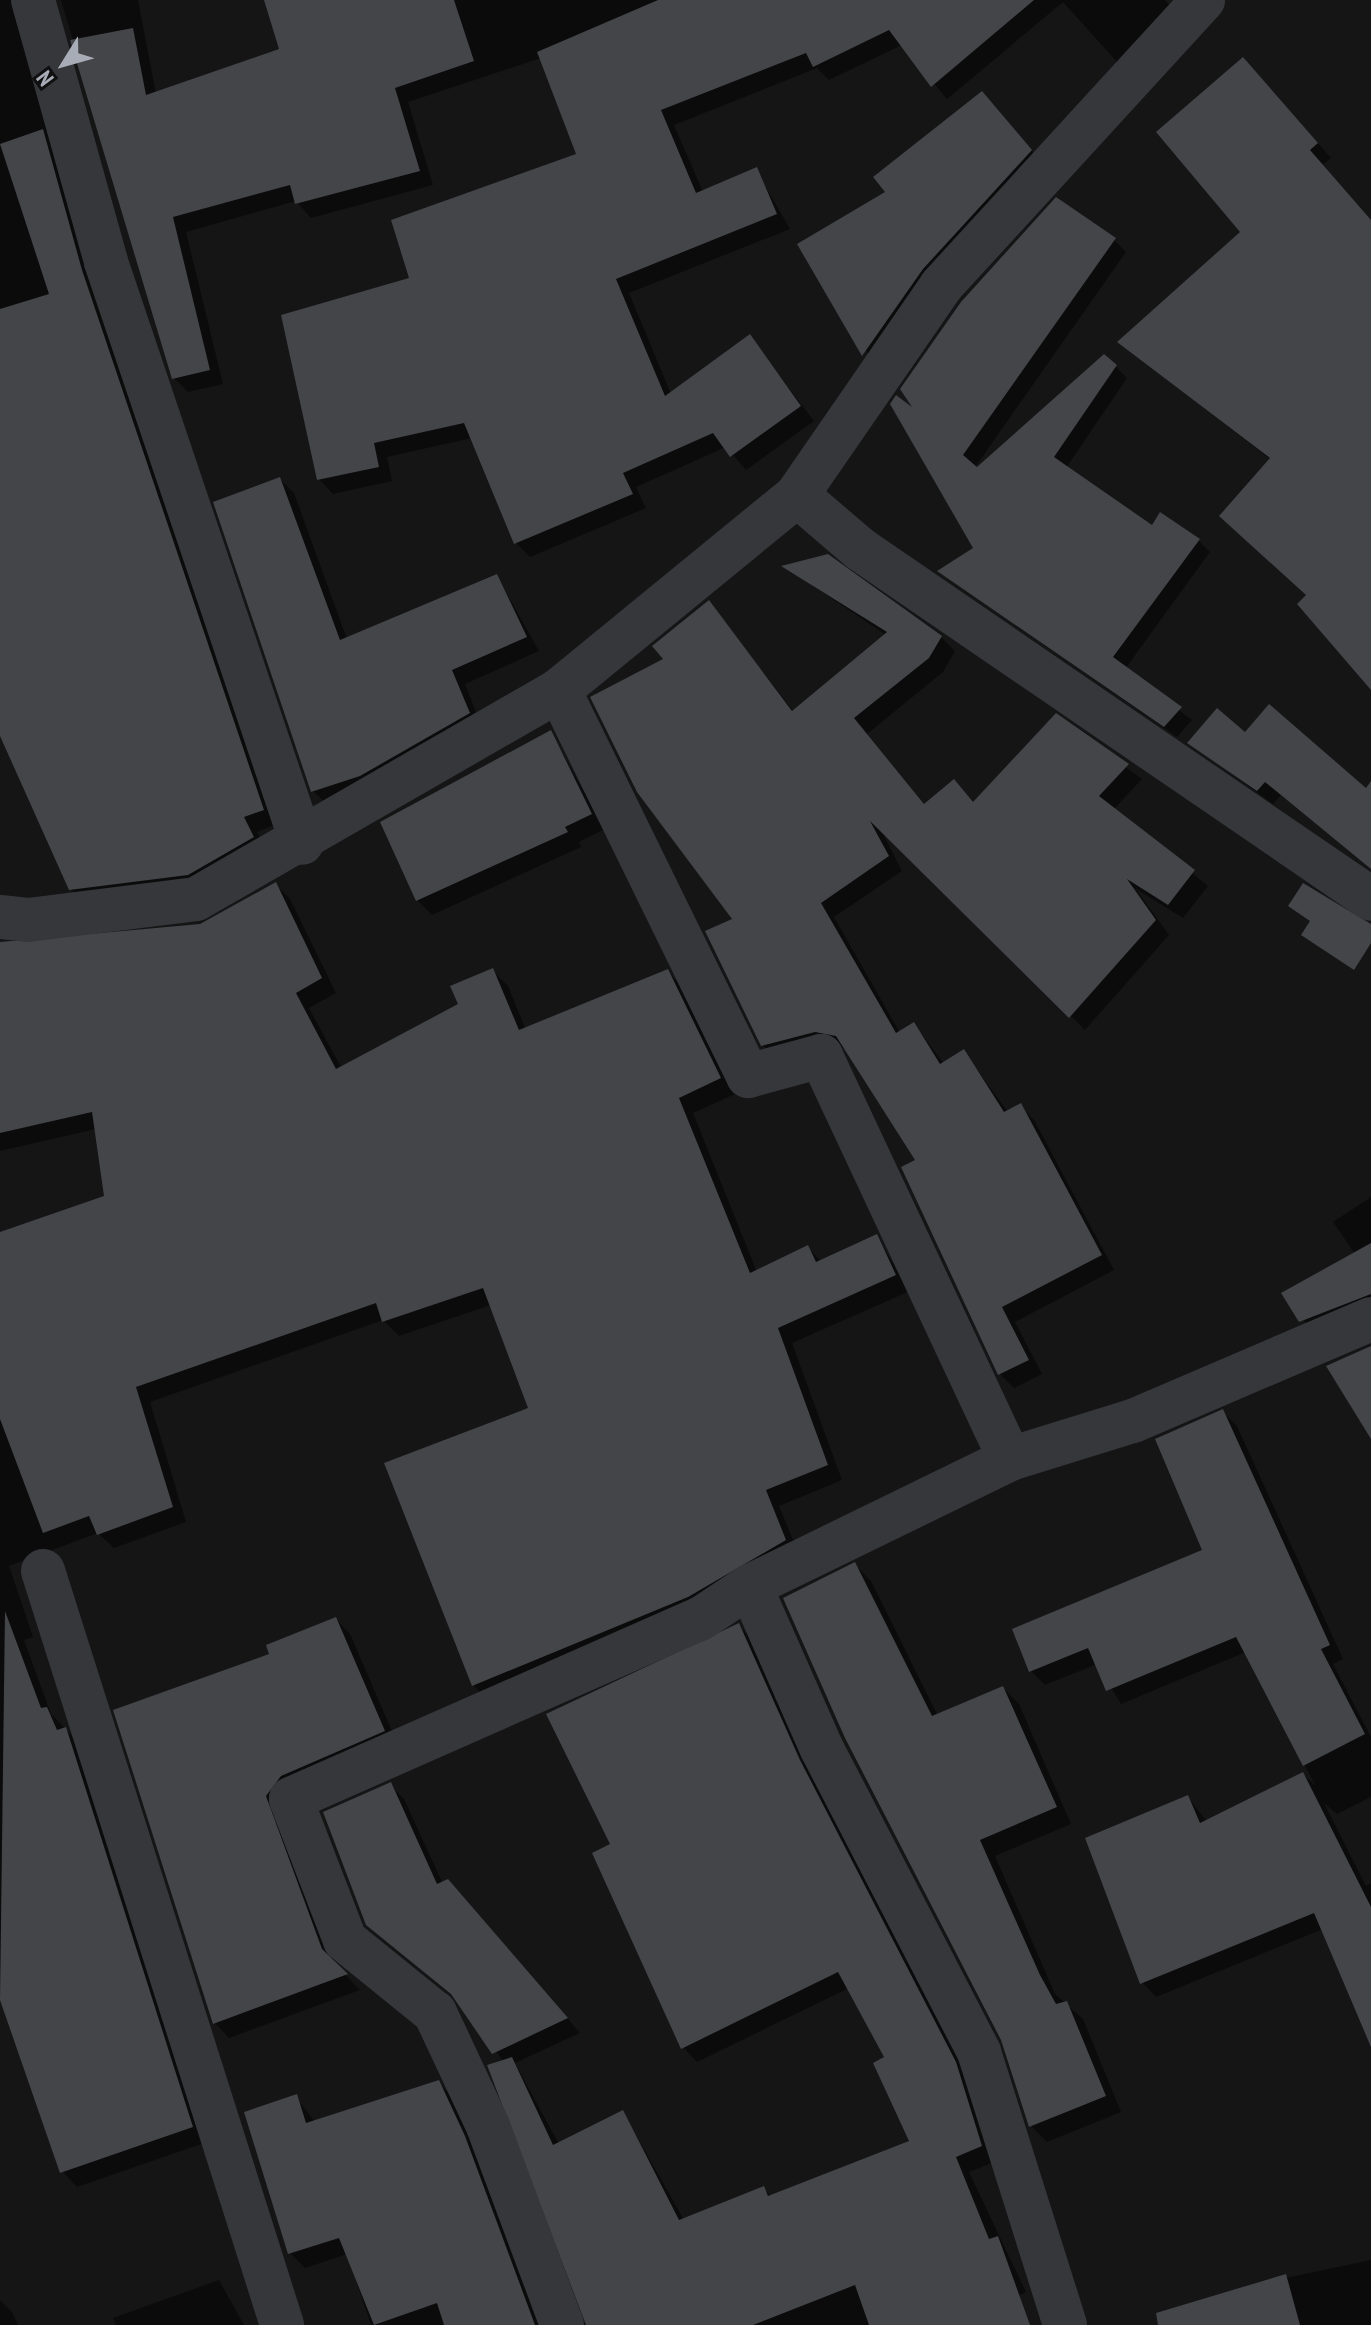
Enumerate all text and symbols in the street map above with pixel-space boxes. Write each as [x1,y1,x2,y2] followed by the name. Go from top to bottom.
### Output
[24,24,104,104] north arrow
[30,65,60,92] text: N

